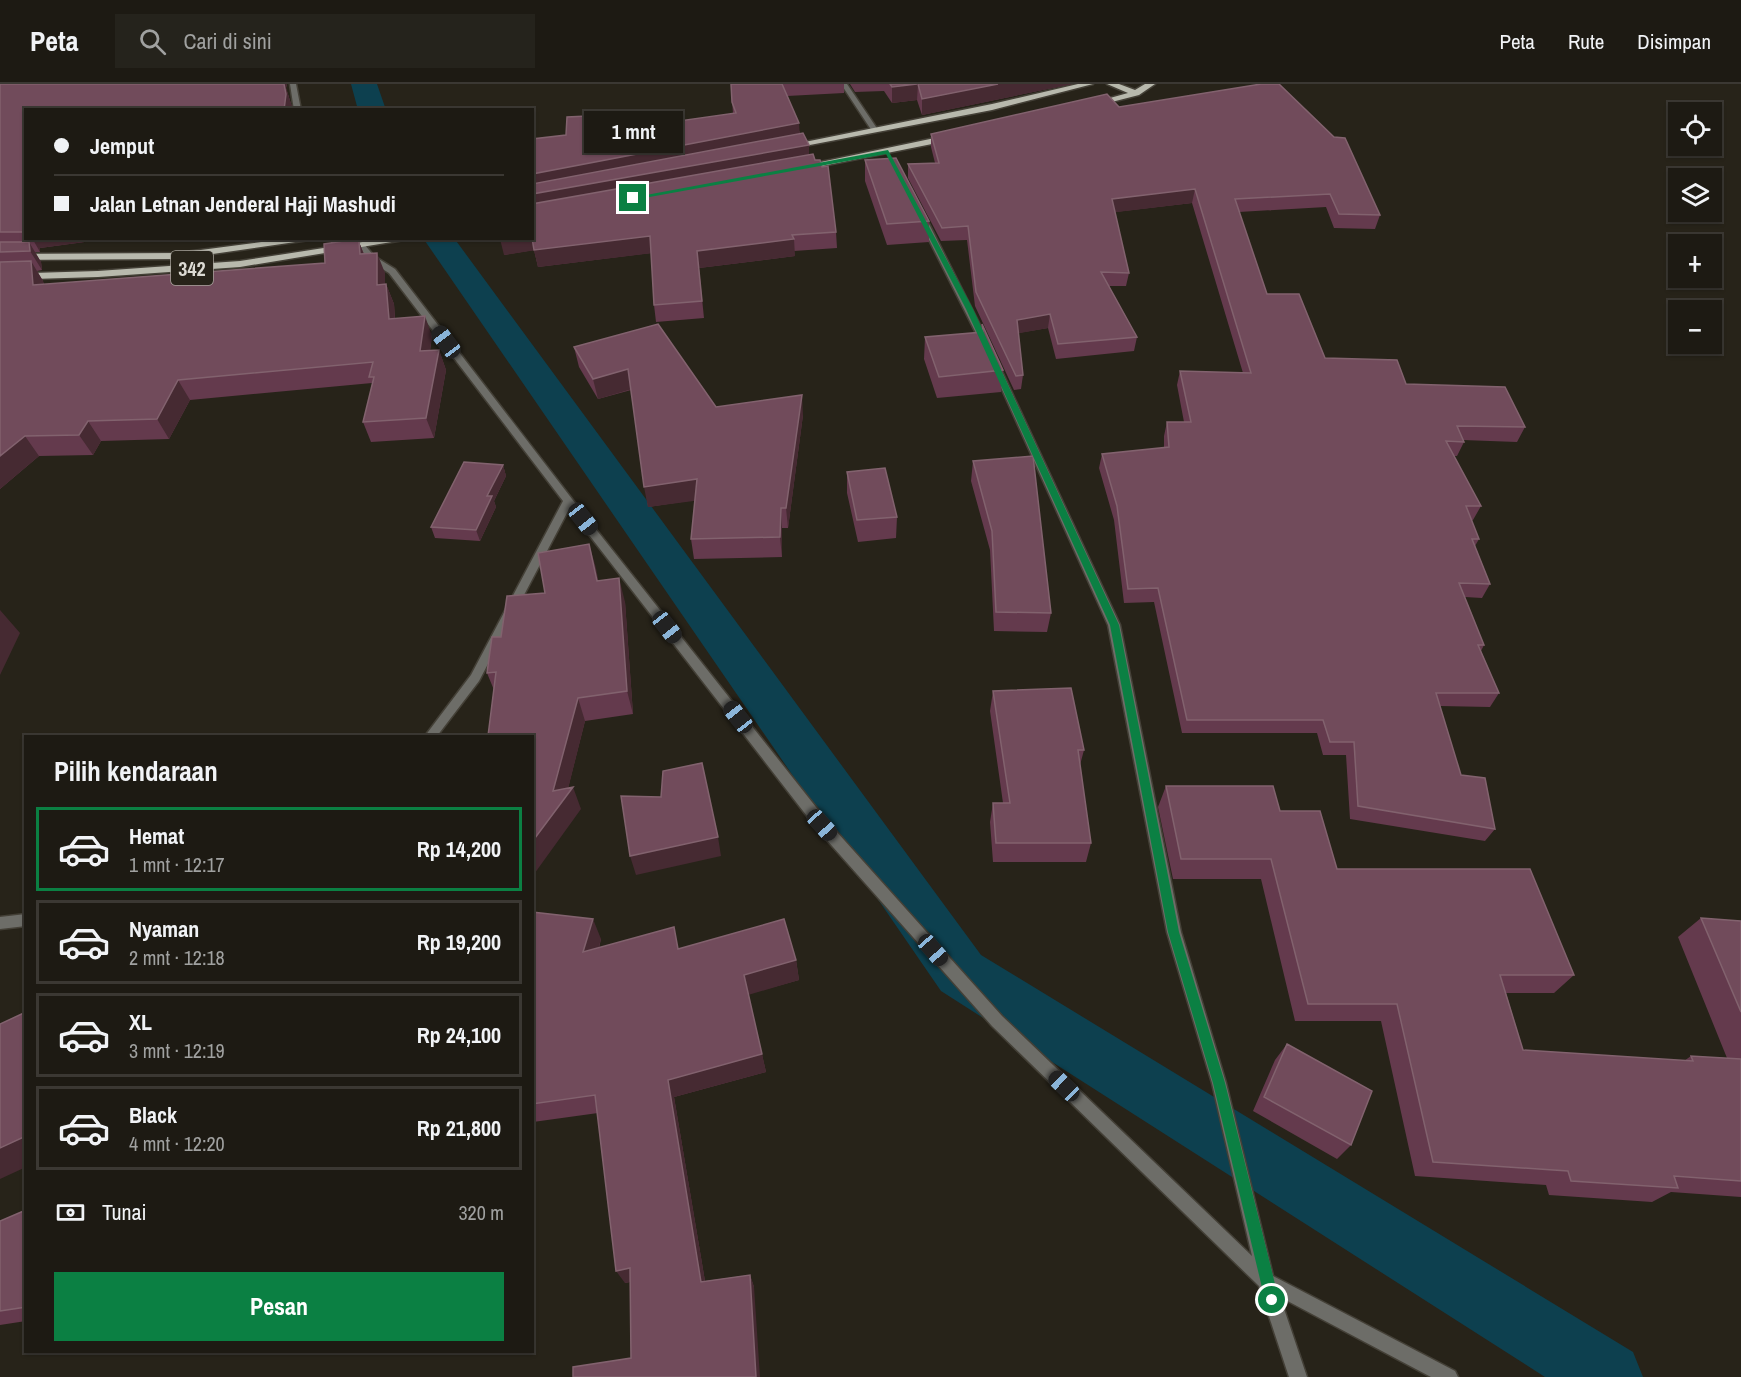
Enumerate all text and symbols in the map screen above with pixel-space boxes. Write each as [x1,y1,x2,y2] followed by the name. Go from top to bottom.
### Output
[115,14,535,68] search box
[30,22,79,60] text: Peta
[136,25,169,58] icon: search
[184,26,272,56] text: Cari di sini
[1499,27,1535,56] text: Peta
[1568,27,1604,56] text: Rute
[1637,27,1711,56] text: Disimpan
[1668,102,1722,354] map controls
[1668,102,1722,156] button: locate
[584,111,682,153] callout: 1 mnt
[612,118,655,145] text: 1 mnt
[90,131,154,161] text: Jemput
[1668,168,1722,222] button: layers
[619,184,646,211] route end
[90,189,396,219] text: Jalan Letnan Jenderal Haji Mashudi
[1668,234,1722,288] button: +
[171,251,213,285] road number: 342
[1668,300,1722,354] button: −
[428,322,464,362] car
[565,499,601,539] car
[649,607,685,647] car
[720,697,756,737] car
[54,753,218,789] text: Pilih kendaraan
[803,806,841,844] car
[129,821,184,851] text: Hemat
[57,822,111,876] icon: car
[417,834,501,864] text: Rp 14,200
[129,851,225,878] text: 1 mnt · 12:17
[129,914,199,944] text: Nyaman
[57,915,111,969] icon: car
[417,927,501,957] text: Rp 19,200
[914,931,952,969] car
[129,944,225,971] text: 2 mnt · 12:18
[129,1007,152,1037] text: XL
[57,1008,111,1062] icon: car
[417,1020,501,1050] text: Rp 24,100
[129,1037,225,1064] text: 3 mnt · 12:19
[1045,1067,1083,1105] car
[129,1100,177,1130] text: Black
[57,1101,111,1155] icon: car
[417,1113,501,1143] text: Rp 21,800
[129,1130,225,1157] text: 4 mnt · 12:20
[54,1196,87,1229] icon: cash
[102,1197,147,1227] text: Tunai
[458,1199,504,1226] text: 320 m
[54,1272,504,1341] button: Pesan
[1258,1286,1285,1313] route start

